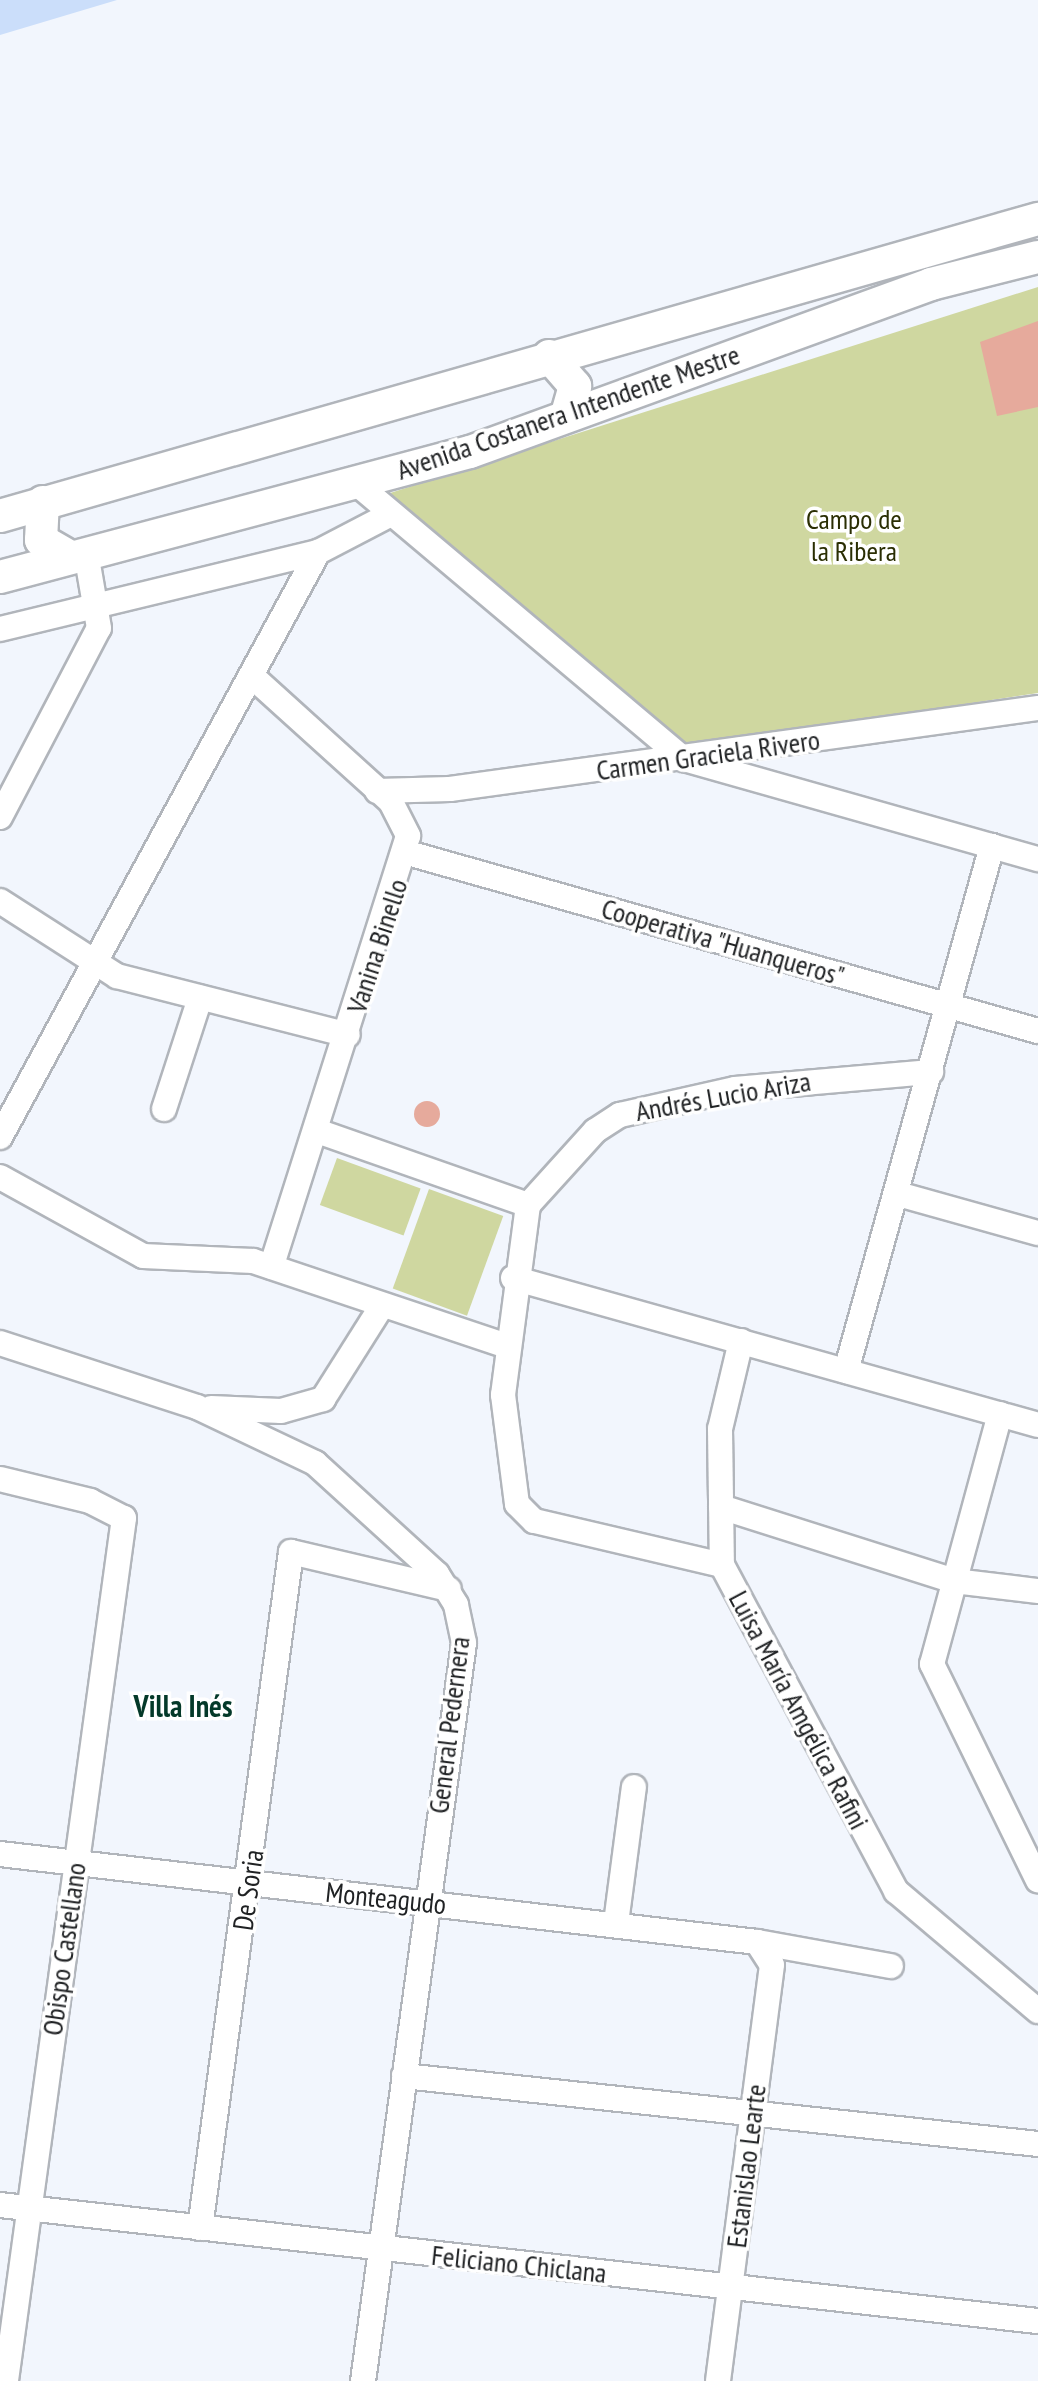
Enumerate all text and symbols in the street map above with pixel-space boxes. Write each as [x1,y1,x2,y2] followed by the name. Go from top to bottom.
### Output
[392,337,744,487] street label: Avenida Costanera Intendente Mestre
[806,502,902,568] park label: Campo de la Ribera
[594,723,822,787] street label: Carmen Graciela Rivero
[340,875,414,1017] street label: Vanina Binello
[597,891,849,993] street label: Cooperativa "Huanqueros"
[632,1064,814,1128] street label: Andrés Lucio Ariza
[722,1585,876,1835] street label: Luisa María Amgélica Rafini
[421,1635,477,1815] street label: General Pedernera
[134,1688,232,1724] district label: Villa Inés
[226,1847,270,1933] street label: De Soria
[35,1860,93,2038] street label: Obispo Castellano
[324,1875,448,1921] street label: Monteagudo
[719,2082,773,2250] street label: Estanislao Learte
[430,2238,608,2290] street label: Feliciano Chiclana

